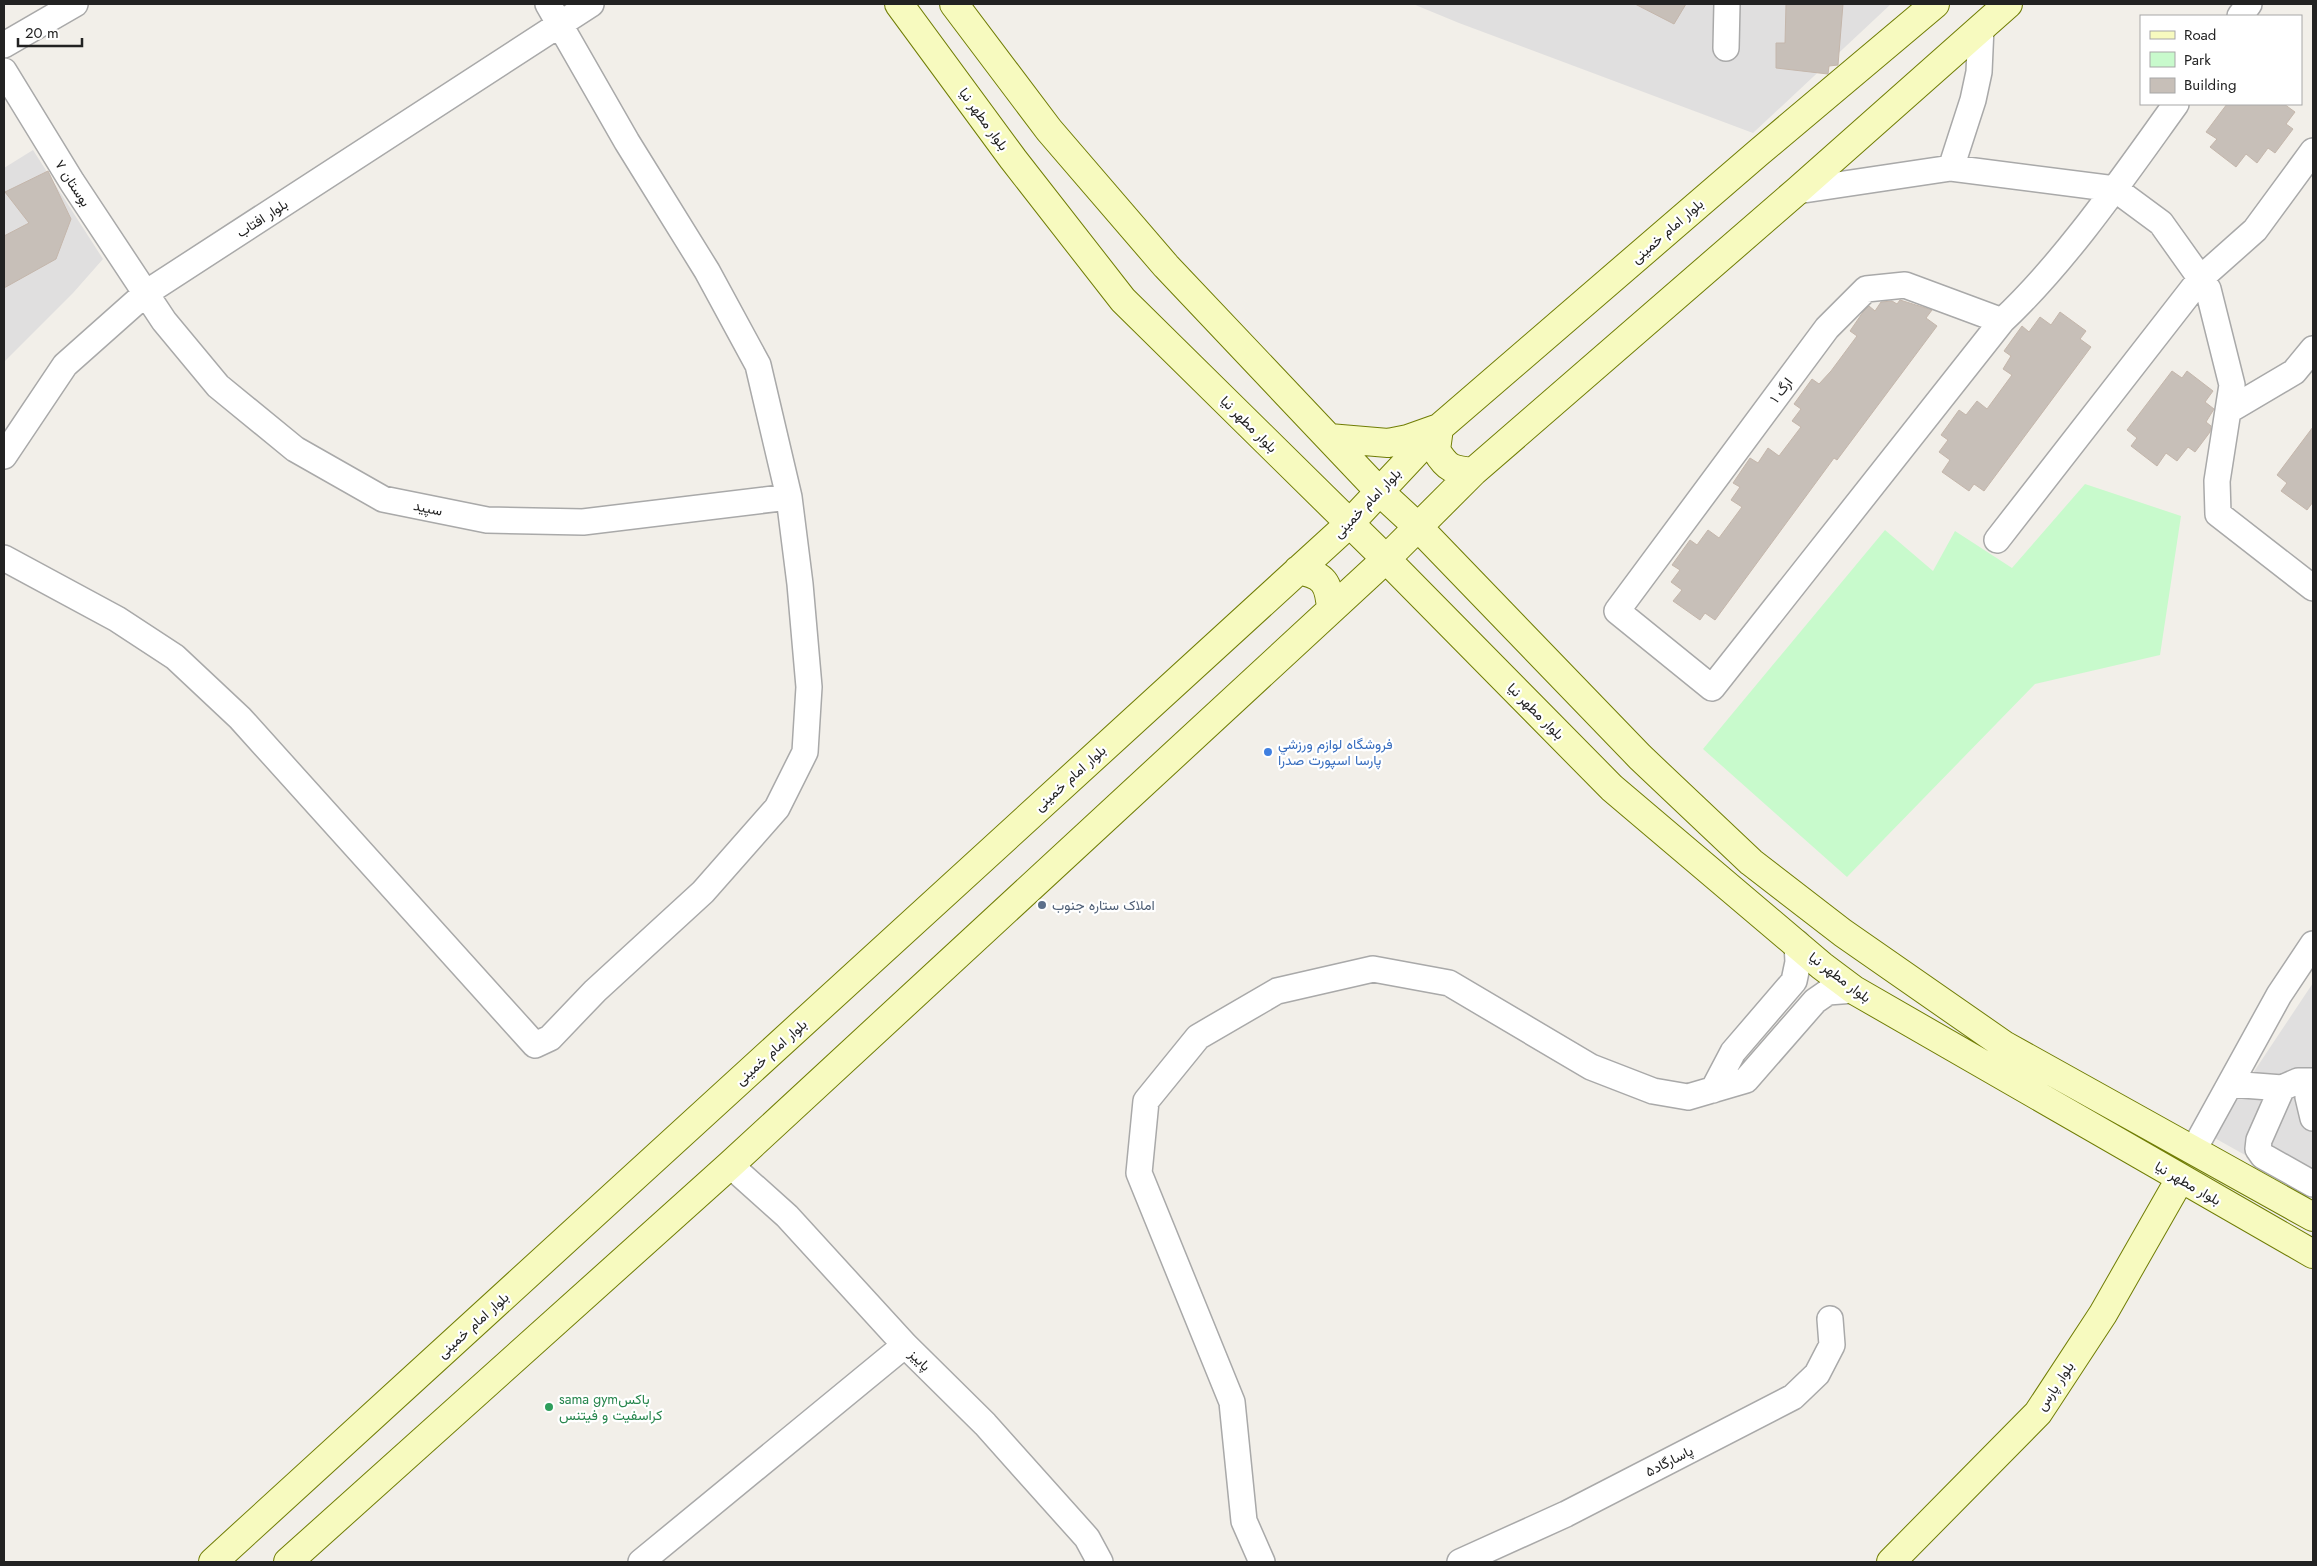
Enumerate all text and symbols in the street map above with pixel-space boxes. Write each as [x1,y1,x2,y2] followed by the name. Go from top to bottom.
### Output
[18,15,81,47] scale bar
[2140,15,2302,105] legend
[25,22,59,44] text: 20 m
[2184,24,2216,46] text: Road
[2184,49,2211,71] text: Park
[2184,74,2236,96] text: Building
[954,83,1014,155] street label: بلوار مطهر نیا
[50,156,96,210] street label: بوستان ۷
[232,194,292,242] street label: بلوار افتاب
[1626,194,1708,268] street label: بلوار امام خمینی
[1765,373,1797,407] street label: ارگ ۱
[1216,391,1282,457] street label: بلوار مطهر نیا
[1328,464,1406,542] street label: بلوار امام خمینی
[412,495,444,521] street label: سپید
[1503,678,1569,744] street label: بلوار مطهر نیا
[1278,734,1393,770] place label: فروشگاه لوازم ورزشي پارسا اسپورت صدرا
[1030,740,1110,816] street label: بلوار امام خمینی
[1262,746,1274,758] marker: فروشگاه لوازم ورزشي پارسا اسپورت صدرا
[1052,895,1155,915] place label: املاک ستاره جنوب
[1036,899,1048,911] marker: املاک ستاره جنوب
[1805,947,1875,1007] street label: بلوار مطهر نیا
[731,1014,811,1090] street label: بلوار امام خمینی
[2151,1156,2225,1210] street label: بلوار مطهر نیا
[433,1287,513,1363] street label: بلوار امام خمینی
[904,1344,936,1376] street label: پاییز
[2031,1357,2079,1415] street label: بلوار پارس
[559,1389,663,1425] place label: sama gymباکس کراسفیت و فیتنس
[543,1401,555,1413] marker: sama gymباکس کراسفیت و فیتنس
[1642,1440,1696,1482] street label: پاسارگاد۵

